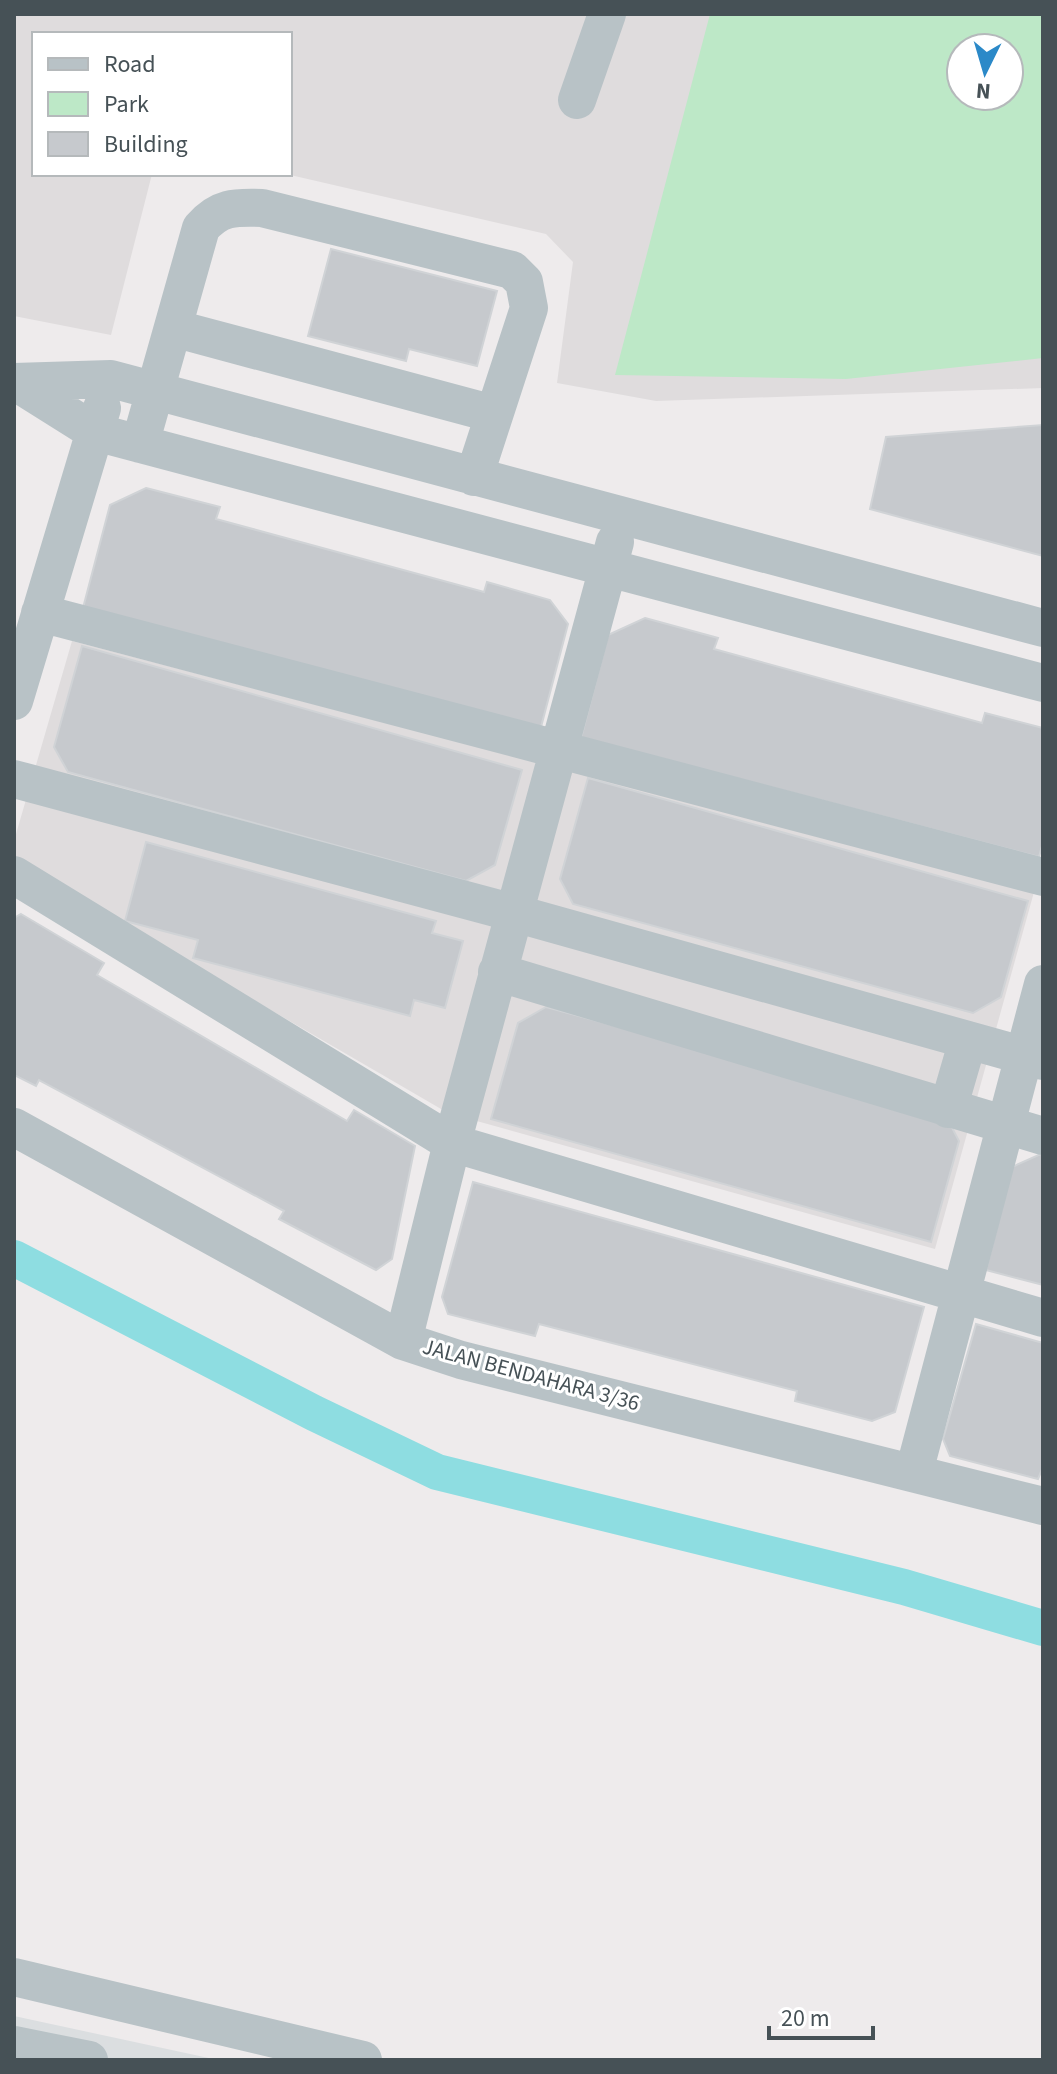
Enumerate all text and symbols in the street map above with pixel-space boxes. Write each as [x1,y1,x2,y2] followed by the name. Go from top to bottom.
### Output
[32,32,292,176] legend
[945,32,1025,112] north arrow
[104,47,156,82] text: Road
[975,74,992,108] text: N
[104,87,149,122] text: Park
[104,127,188,162] text: Building
[419,1331,643,1419] street label: JALAN BENDAHARA 3/36
[769,1990,873,2040] scale bar
[781,2001,830,2036] text: 20 m

